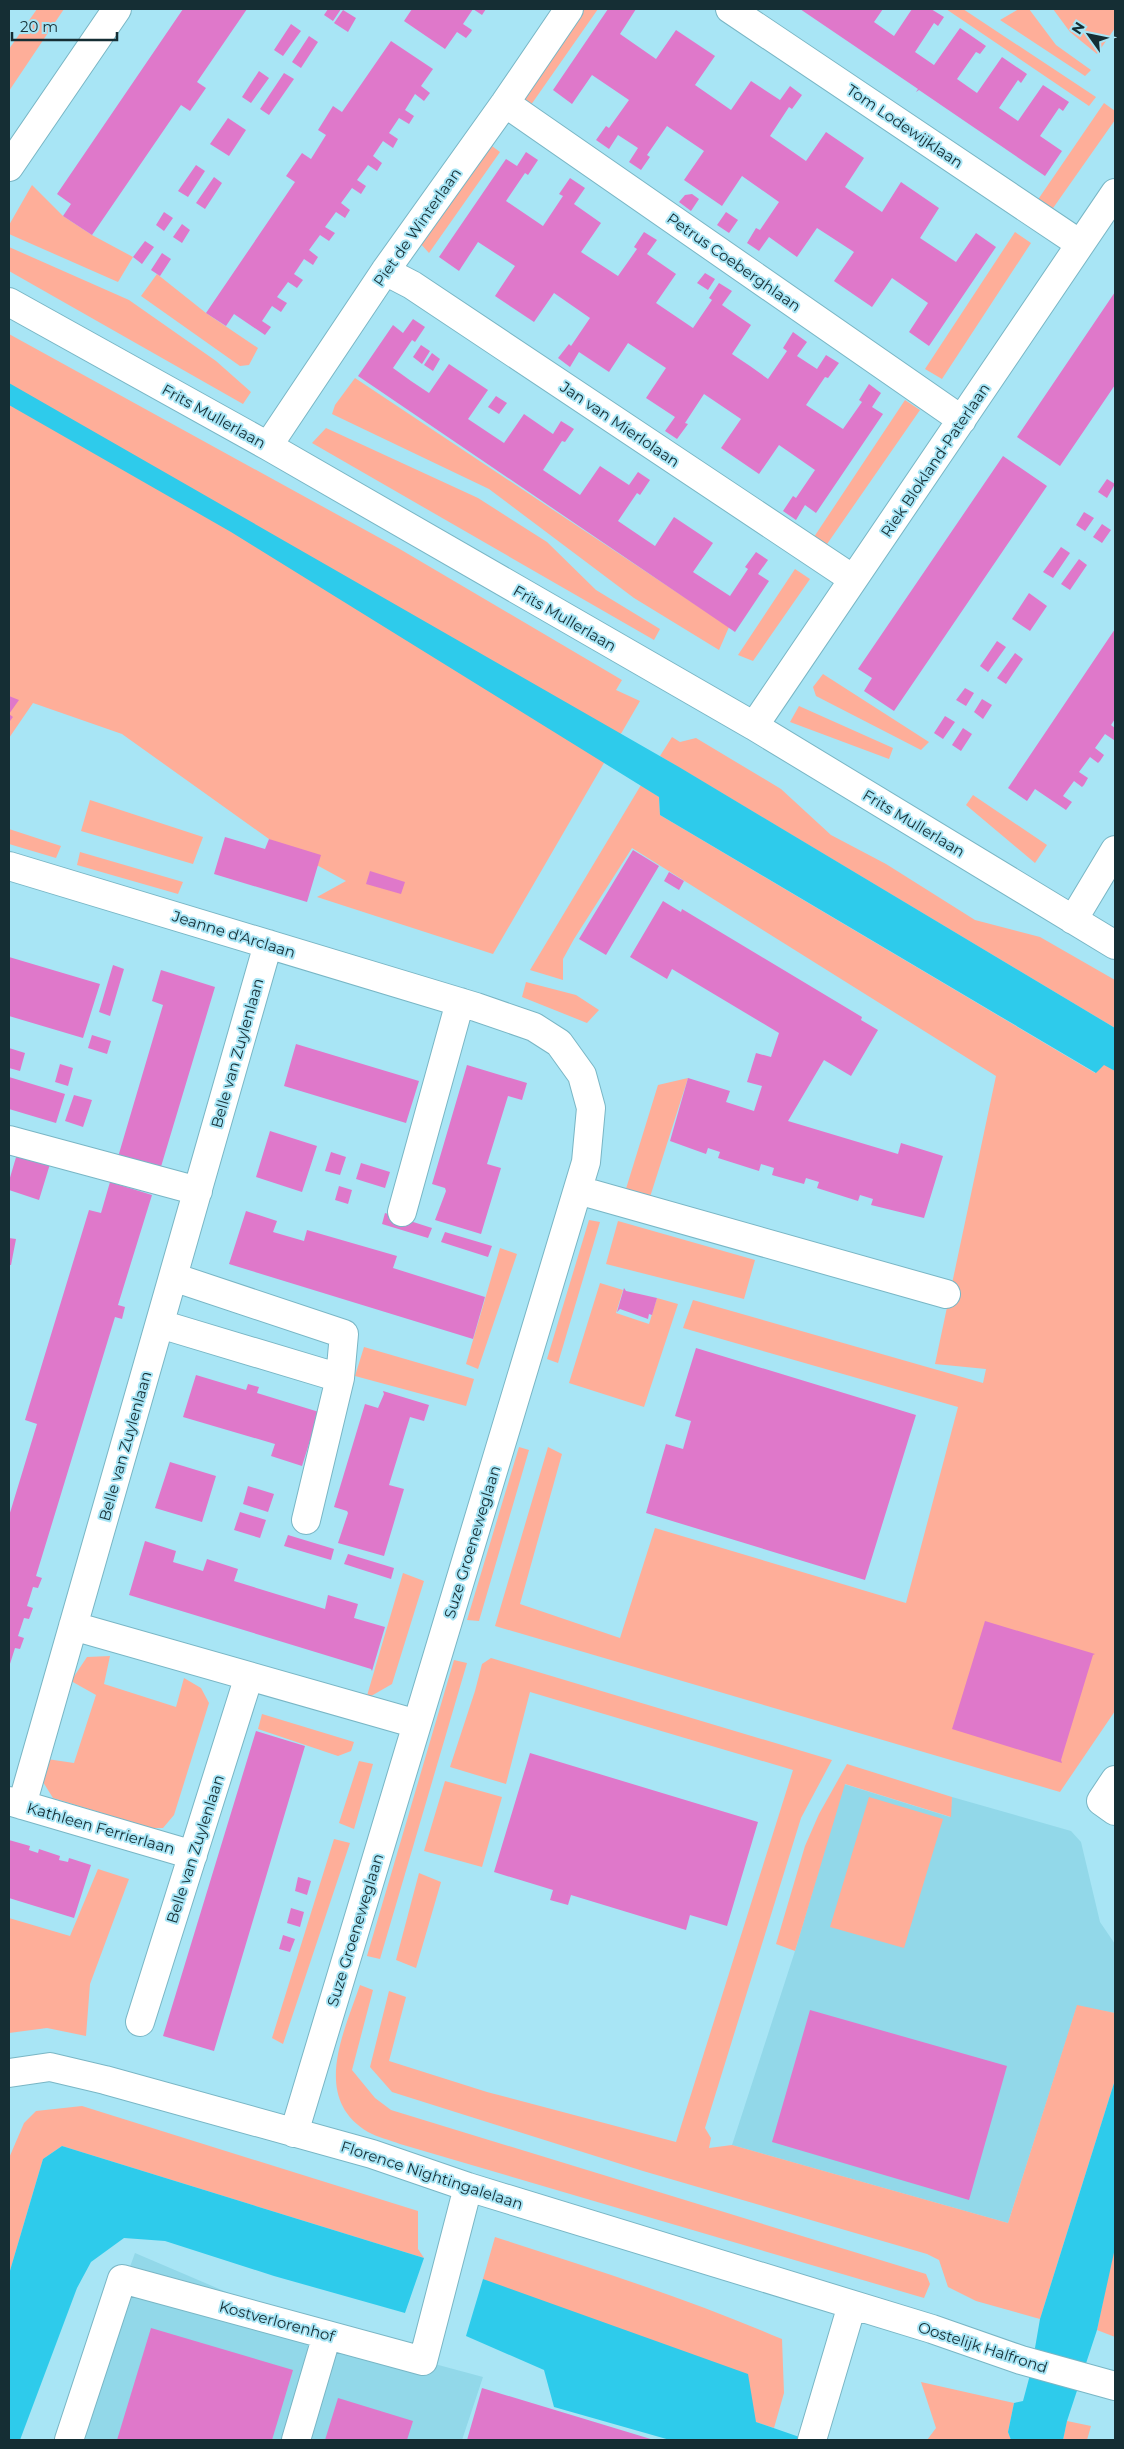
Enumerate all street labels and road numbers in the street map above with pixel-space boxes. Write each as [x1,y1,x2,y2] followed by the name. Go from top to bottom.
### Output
[843,80,967,172] street label: Tom Lodewijklaan
[369,164,465,290] street label: Piet de Winterlaan
[663,209,805,315] street label: Petrus Coeberghlaan
[556,376,683,471] street label: Jan van Mierlolaan
[876,379,994,541] street label: Riek Blokland-Paterlaan
[159,380,269,452] street label: Frits Mullerlaan
[510,581,620,655] street label: Frits Mullerlaan
[859,785,969,861] street label: Frits Mullerlaan
[169,906,298,962] street label: Jeanne d'Arclaan
[206,976,268,1130] street label: Belle van Zuylenlaan
[94,1369,156,1523] street label: Belle van Zuylenlaan
[440,1463,504,1621] street label: Suze Groeneweglaan
[162,1772,228,1926] street label: Belle van Zuylenlaan
[25,1798,177,1858] street label: Kathleen Ferrierlaan
[323,1851,387,2009] street label: Suze Groeneweglaan
[339,2137,525,2213] street label: Florence Nightingalelaan
[217,2296,338,2346] street label: Kostverlorenhof
[916,2317,1050,2377] street label: Oostelijk Halfrond

